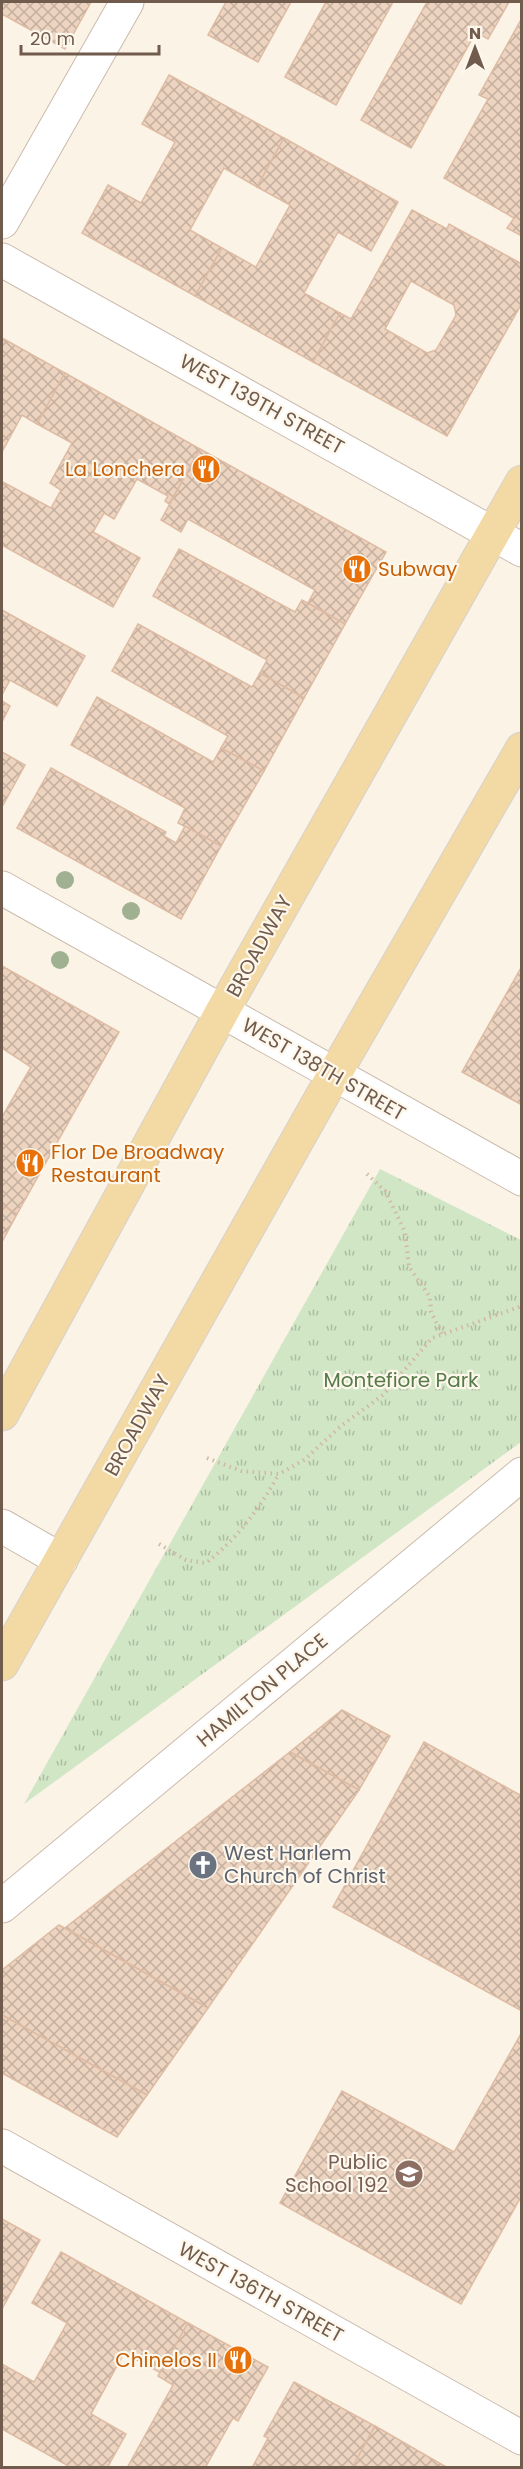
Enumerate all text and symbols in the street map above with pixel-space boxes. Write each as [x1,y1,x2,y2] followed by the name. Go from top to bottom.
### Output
[21,18,159,56] scale bar
[445,18,505,78] north arrow
[469,22,481,45] text: N
[30,26,75,51] text: 20 m
[175,347,350,461] street label: WEST 139TH STREET
[190,453,222,485] restaurant icon: La Lonchera
[65,455,185,483] place label: La Lonchera
[341,553,373,585] restaurant icon: Subway
[378,555,457,583] place label: Subway
[219,890,299,1002] street label: BROADWAY
[237,1011,411,1127] street label: WEST 138TH STREET
[51,1138,224,1189] place label: Flor De Broadway Restaurant
[14,1147,46,1179] restaurant icon: Flor De Broadway Restaurant
[324,1366,479,1394] park label: Montefiore Park
[97,1369,177,1481] street label: BROADWAY
[190,1627,334,1753] street label: HAMILTON PLACE
[224,1839,386,1890] place label: West Harlem Church of Christ
[187,1849,219,1881] church icon: West Harlem Church of Christ
[285,2148,388,2199] place label: Public School 192
[393,2158,425,2190] school or university icon: Public School 192
[173,2235,349,2349] street label: WEST 136TH STREET
[222,2344,254,2376] restaurant icon: Chinelos II
[115,2346,217,2374] place label: Chinelos II

